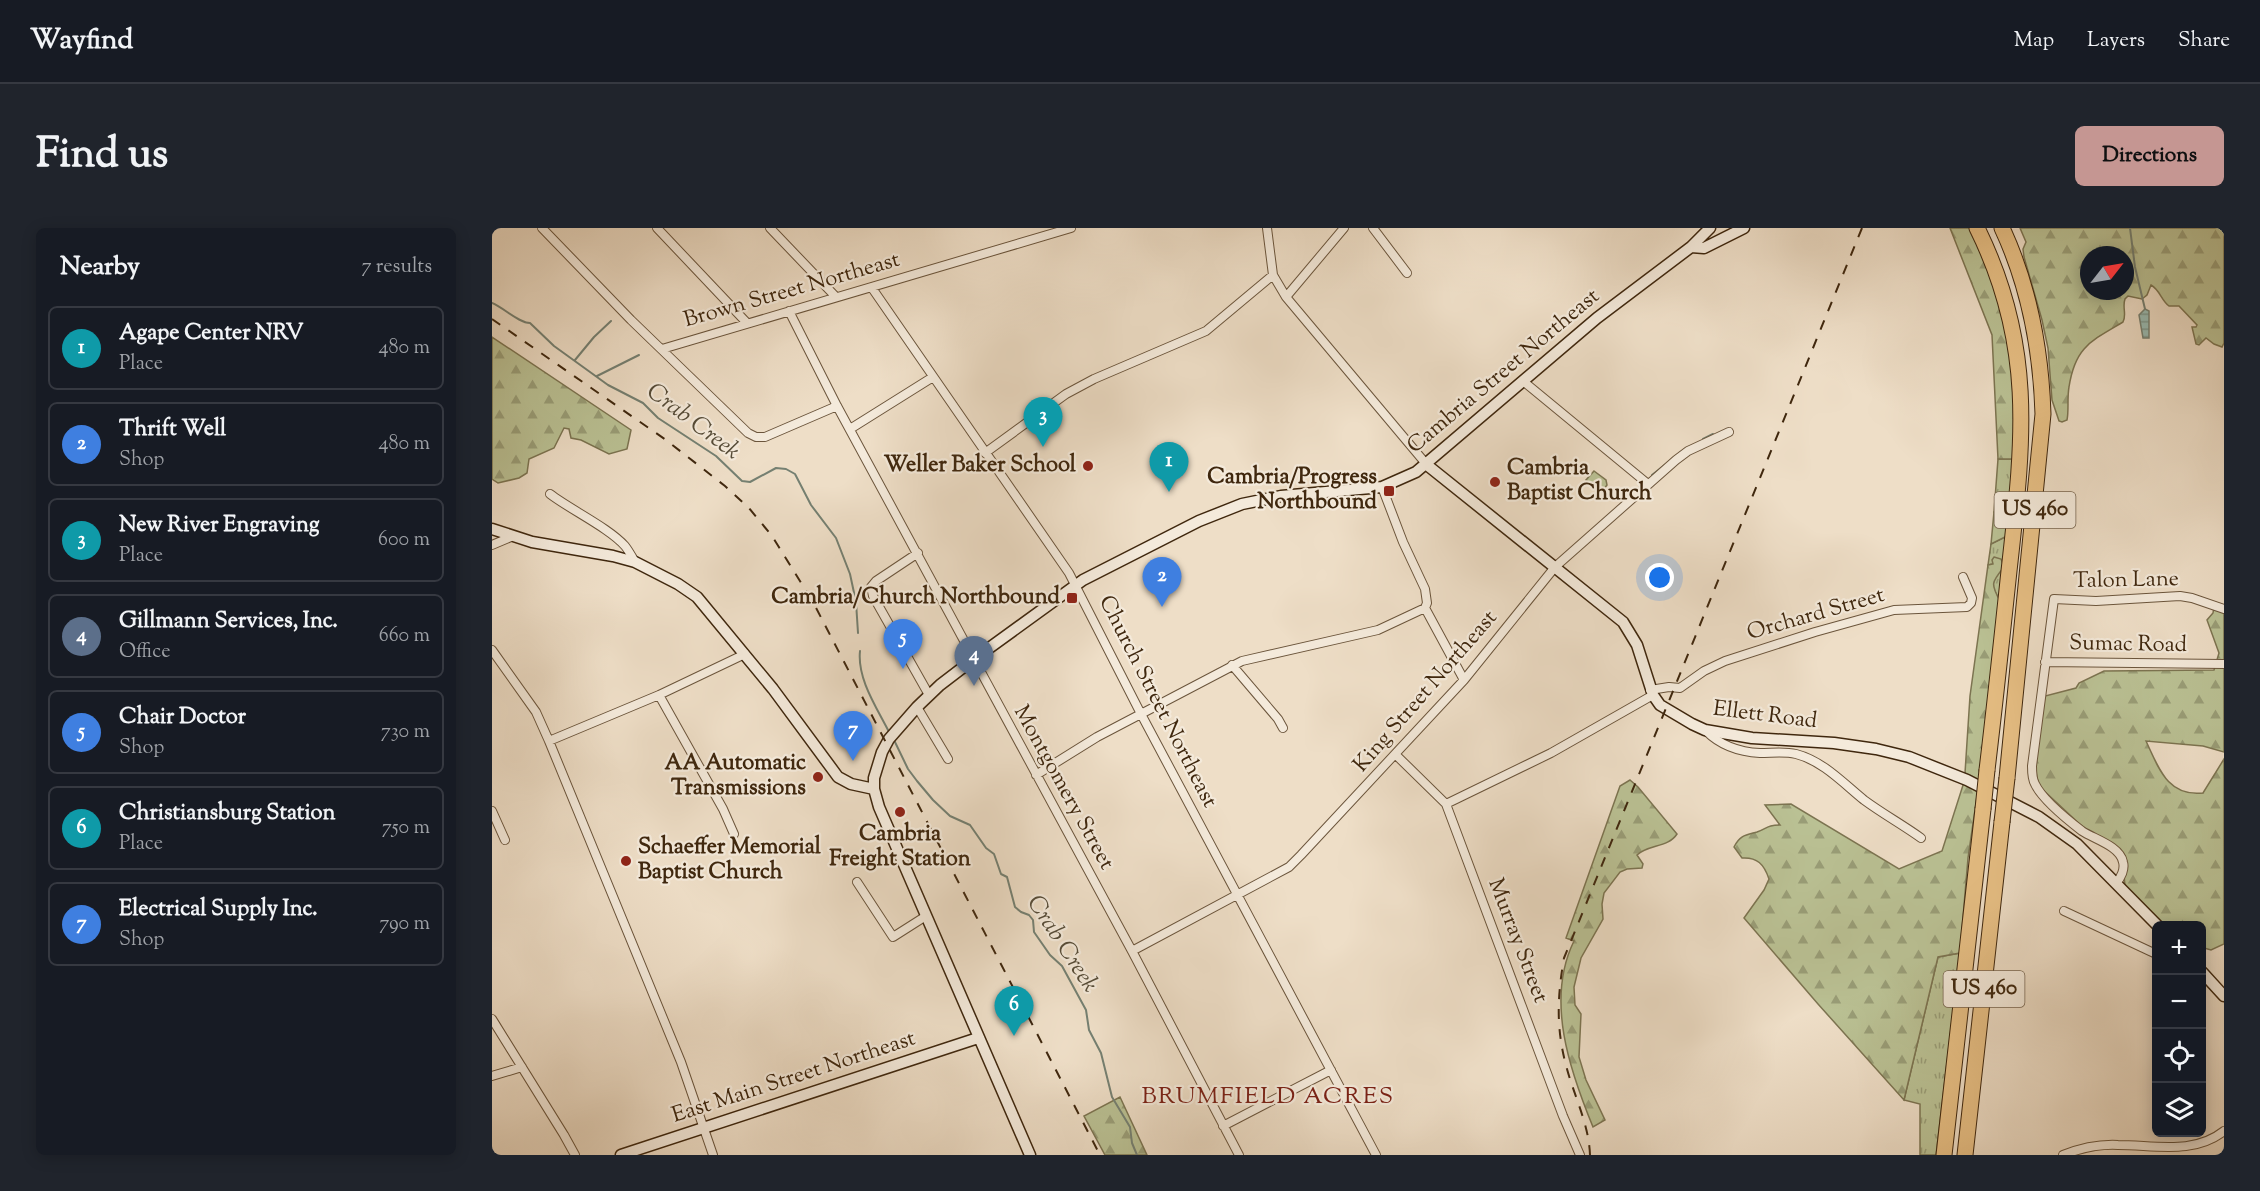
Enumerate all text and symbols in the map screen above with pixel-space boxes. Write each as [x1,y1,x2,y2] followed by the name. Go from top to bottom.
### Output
[30,21,133,61] text: Wayfind
[2014,26,2054,56] text: Map
[2087,26,2145,56] text: Layers
[2178,26,2230,56] text: Share
[36,126,168,186] text: Find us
[2075,126,2224,186] button: Directions
[680,245,904,337] street label: Brown Street Northeast
[2080,246,2134,300] north arrow
[60,249,140,286] text: Nearby
[361,253,432,282] text: 7 results
[1401,281,1608,462] street label: Cambria Street Northeast
[119,318,303,350] text: Agape Center NRV
[78,334,85,363] text: 1
[379,334,430,363] text: 480 m
[119,350,163,379] text: Place
[639,375,747,469] water label: Crab Creek
[1024,398,1062,447] pin: 3
[119,414,226,446] text: Thrift Well
[77,430,86,459] text: 2
[379,430,430,459] text: 480 m
[1150,442,1188,492] pin: 1
[119,446,164,475] text: Shop
[884,450,1077,482] place label: Weller Baker School
[1507,453,1652,510] place label: Cambria Baptist Church
[1081,459,1095,473] marker: Weller Baker School
[1207,462,1378,519] place label: Cambria/Progress Northbound
[1488,475,1502,489] marker: Cambria Baptist Church
[1382,484,1396,498] marker: Cambria/Progress Northbound
[1994,492,2076,528] road number: US 460
[119,510,319,542] text: New River Engraving
[77,526,86,555] text: 3
[378,526,430,555] text: 600 m
[119,542,163,571] text: Place
[1142,558,1182,607] pin: 2
[1645,563,1674,592] your location
[2073,564,2179,598] street label: Talon Lane
[1743,580,1889,650] street label: Orchard Street
[771,582,1061,614] place label: Cambria/Church Northbound
[1089,590,1225,814] street label: Church Street Northeast
[1065,591,1079,605] marker: Cambria/Church Northbound
[1346,603,1506,780] street label: King Street Northeast
[119,606,338,638] text: Gillmann Services, Inc.
[884,620,922,669] pin: 5
[76,622,87,651] text: 4
[379,622,430,651] text: 660 m
[2069,628,2187,662] street label: Sumac Road
[954,636,994,686] pin: 4
[119,638,171,667] text: Office
[1711,694,1819,738] street label: Ellett Road
[1004,700,1122,877] street label: Montgomery Street
[119,702,246,734] text: Chair Doctor
[834,712,872,761] pin: 7
[78,718,85,747] text: 5
[381,718,430,747] text: 730 m
[119,734,164,763] text: Shop
[665,748,806,805] place label: AA Automatic Transmissions
[811,770,825,784] marker: AA Automatic Transmissions
[119,798,336,830] text: Christiansburg Station
[893,805,907,819] marker: Cambria Freight Station
[77,814,86,843] text: 6
[382,814,430,843] text: 750 m
[829,819,971,876] place label: Cambria Freight Station
[119,830,163,859] text: Place
[638,832,822,889] place label: Schaeffer Memorial Baptist Church
[619,854,633,868] marker: Schaeffer Memorial Baptist Church
[1479,874,1556,1008] street label: Murray Street
[1018,889,1106,999] water label: Crab Creek
[119,894,317,926] text: Electrical Supply Inc.
[76,910,87,939] text: 7
[379,910,430,939] text: 790 m
[2152,921,2206,1137] map controls
[2152,921,2206,975] button: +
[119,926,164,955] text: Shop
[1944,971,2024,1007] road number: US 460
[2152,975,2206,1029] button: −
[994,986,1034,1036] pin: 6
[668,1023,920,1133] street label: East Main Street Northeast
[2152,1029,2206,1083] button: locate
[1141,1080,1395,1114] district label: BRUMFIELD ACRES
[2152,1083,2206,1137] button: layers

